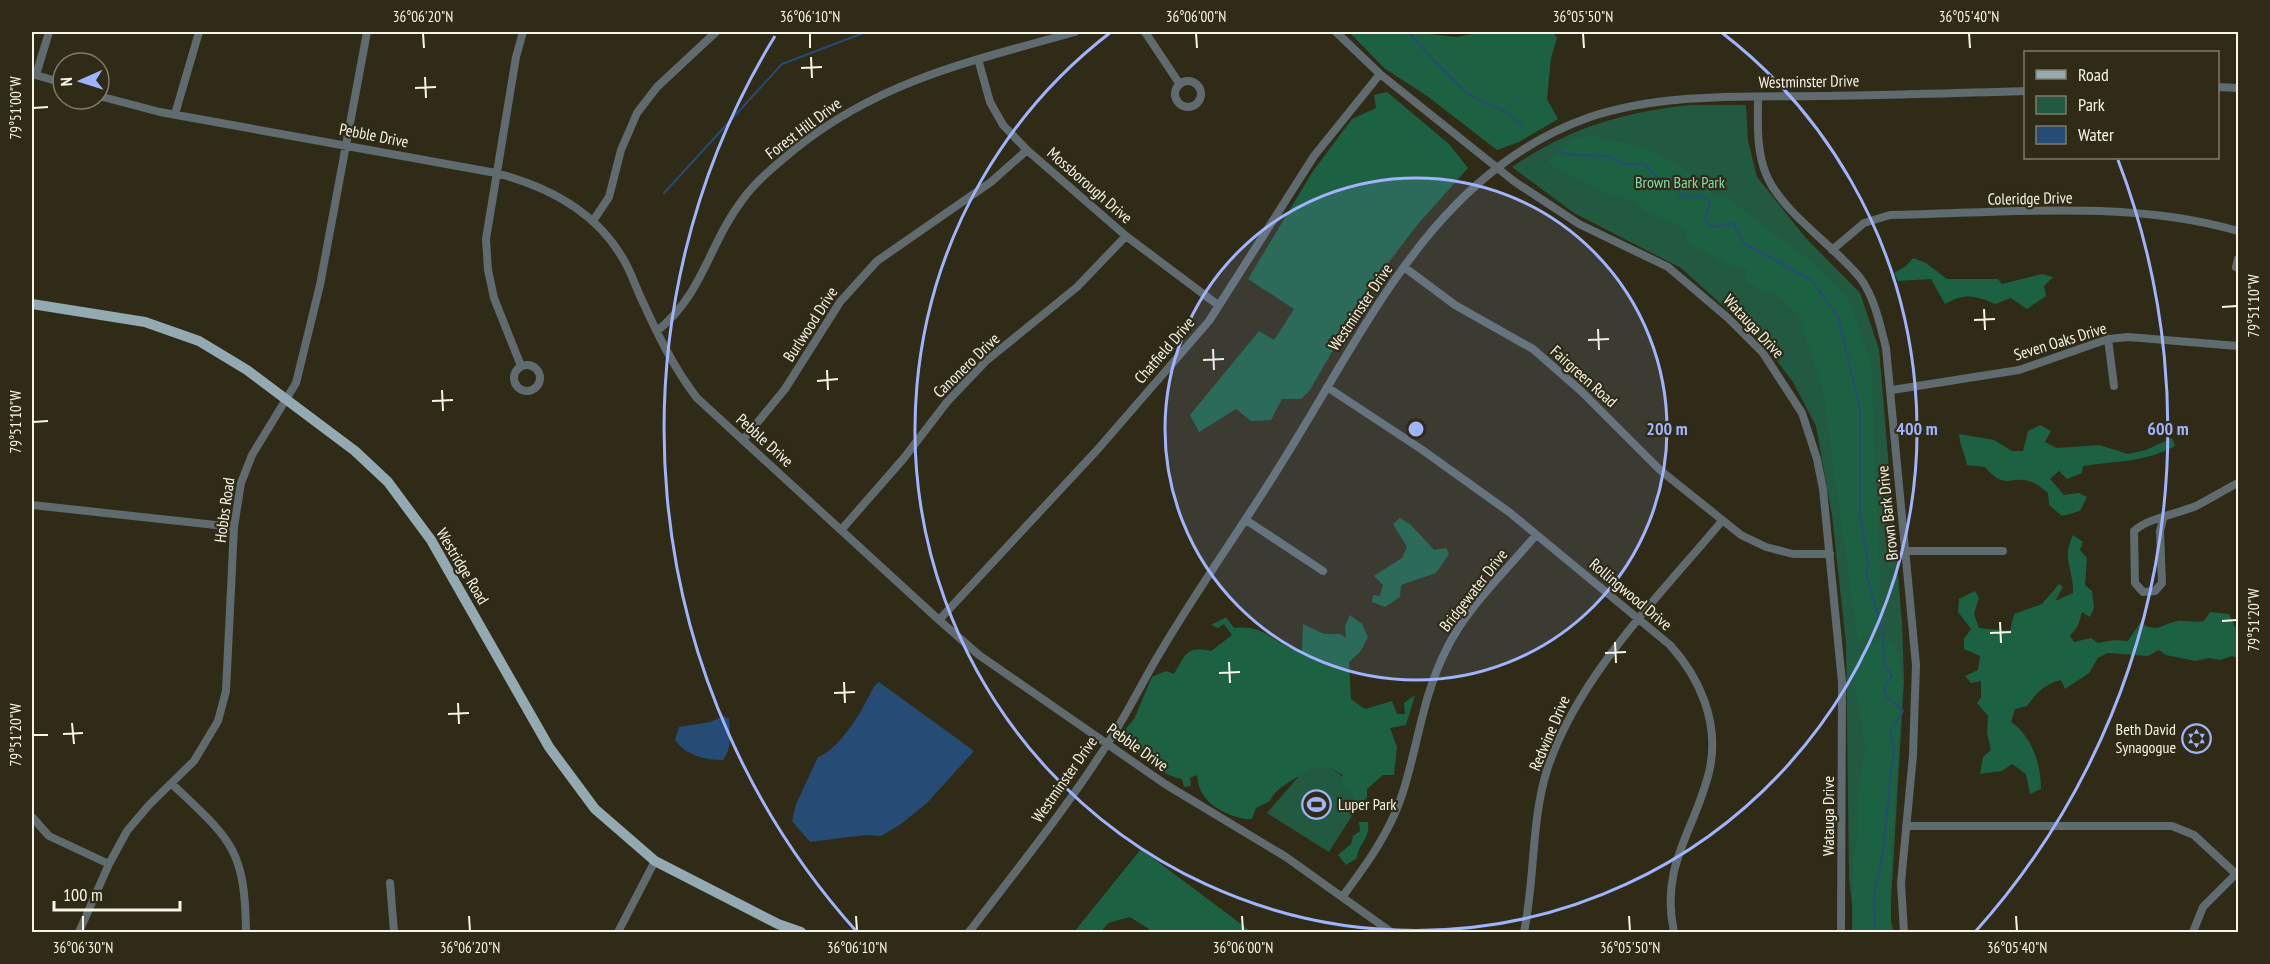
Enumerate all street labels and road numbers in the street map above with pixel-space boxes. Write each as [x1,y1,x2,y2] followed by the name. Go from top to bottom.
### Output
[1759,70,1859,92] street label: Westminster Drive
[761,93,845,163] street label: Forest Hill Drive
[338,118,410,152] street label: Pebble Drive
[1043,143,1137,227] street label: Mossborough Drive
[1987,187,2073,209] street label: Coleridge Drive
[1324,260,1396,354] street label: Westminster Drive
[778,283,842,365] street label: Burlwood Drive
[1719,290,1789,362] street label: Watauga Drive
[1130,313,1198,387] street label: Chatfield Drive
[2011,317,2109,365] street label: Seven Oaks Drive
[929,328,1003,402] street label: Canonero Drive
[1546,341,1622,411] street label: Fairgreen Road
[732,409,798,471] street label: Pebble Drive
[1872,465,1902,561] street label: Brown Bark Drive
[210,476,238,544] street label: Hobbs Road
[432,524,494,608] street label: Westridge Road
[1435,545,1511,635] street label: Bridgewater Drive
[1586,554,1676,634] street label: Rollingwood Drive
[1524,692,1574,774] street label: Redwine Drive
[1104,719,1172,775] street label: Pebble Drive
[1027,732,1101,826] street label: Westminster Drive
[1818,776,1838,856] street label: Watauga Drive

